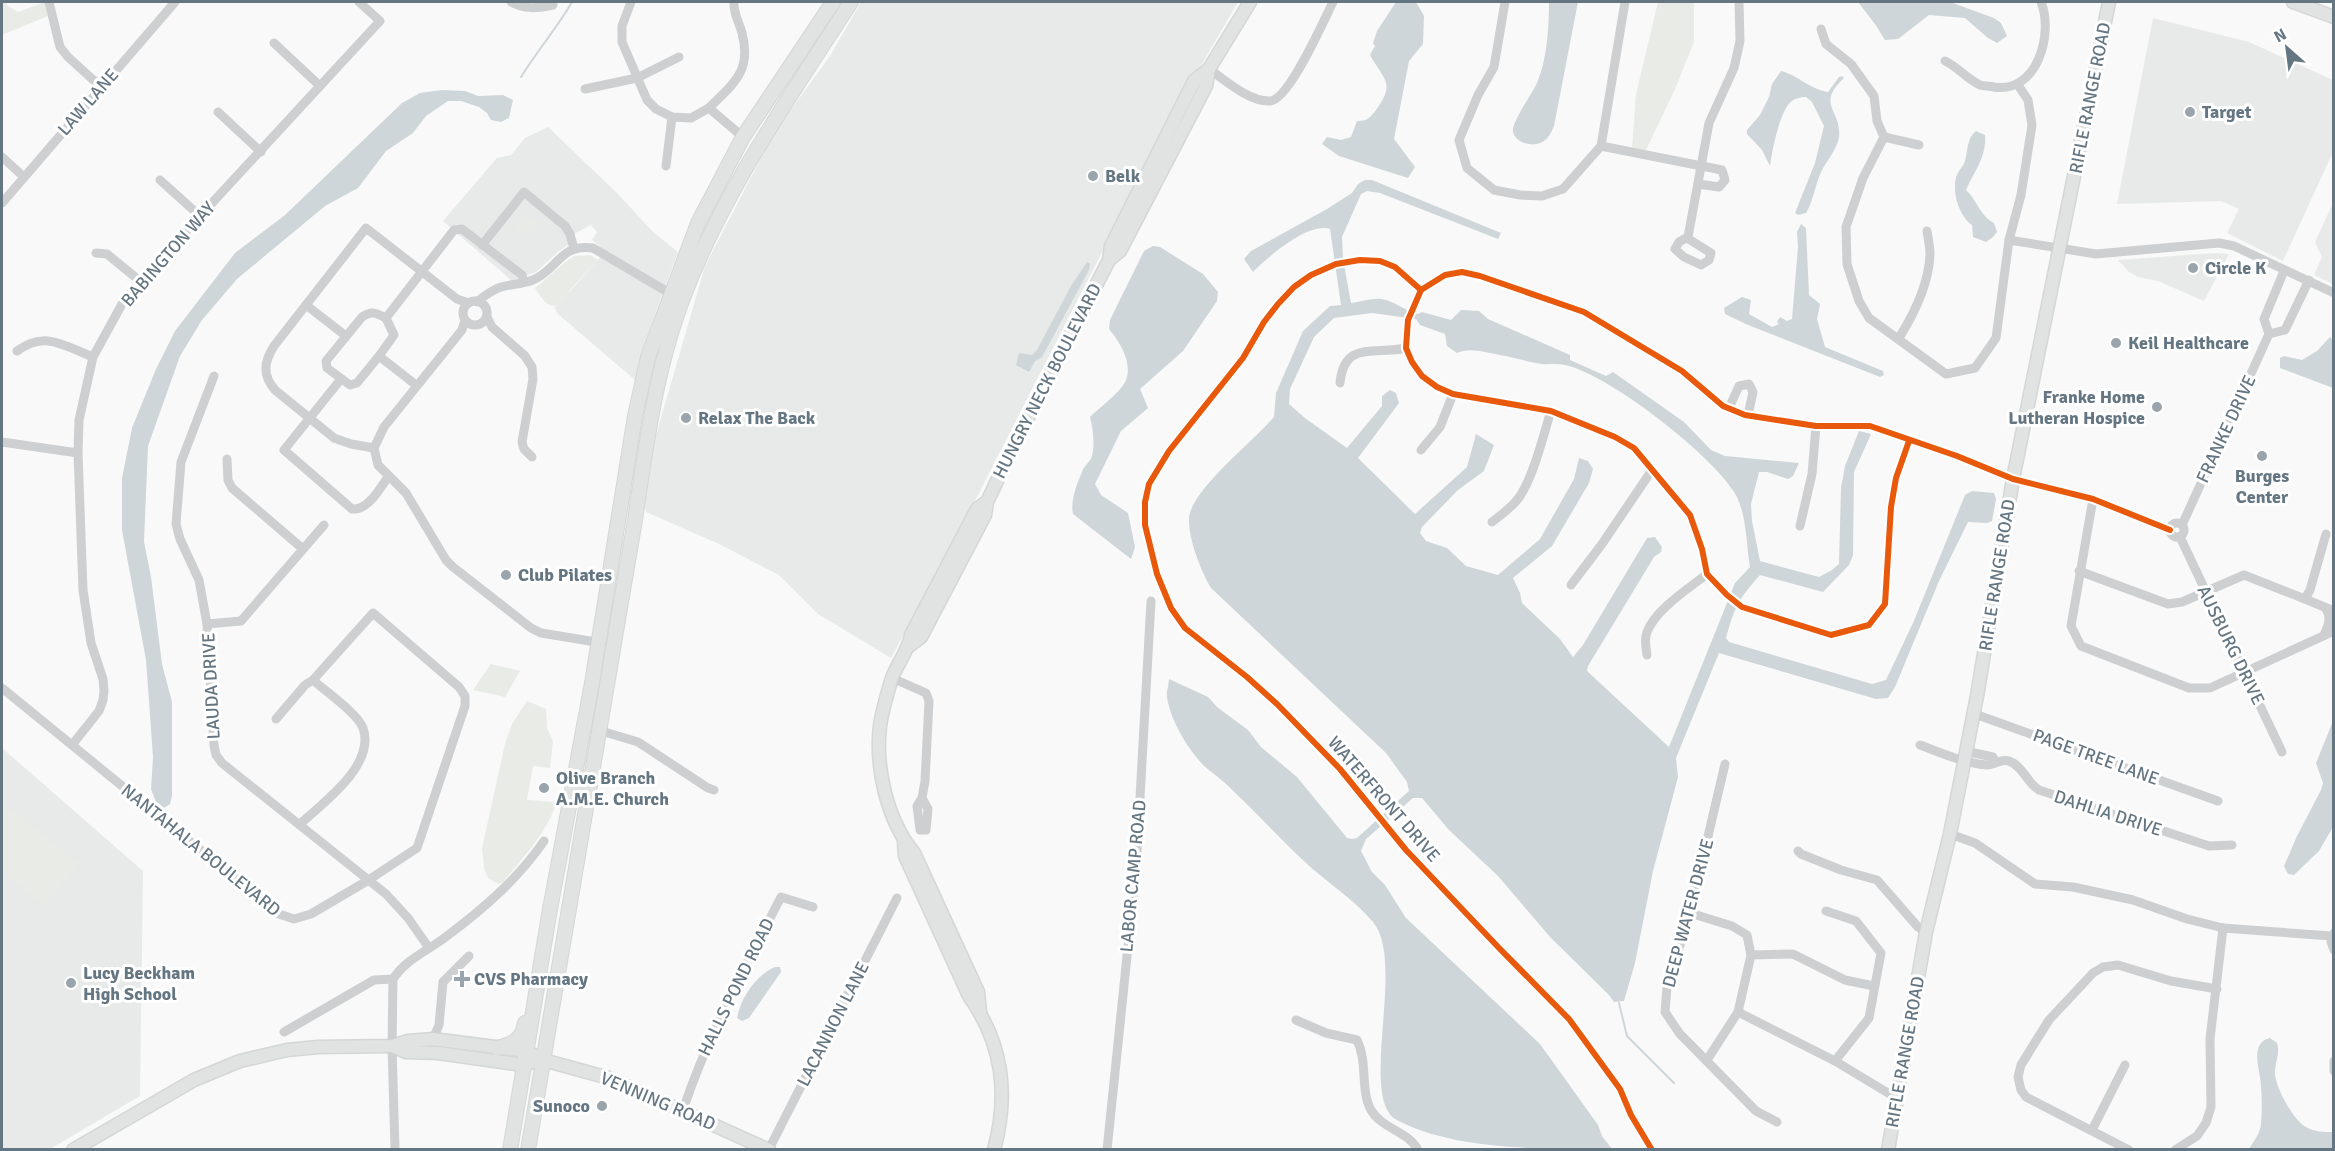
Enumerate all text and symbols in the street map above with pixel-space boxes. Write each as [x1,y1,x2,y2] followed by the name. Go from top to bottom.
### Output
[2257,18,2317,78] north arrow
[2065,21,2115,175] street label: RIFLE RANGE ROAD
[2271,24,2290,47] text: N
[53,64,123,140] street label: LAW LANE
[2202,101,2252,123] place label: Target
[2183,105,2197,119] marker: Target
[1105,165,1141,187] place label: Belk
[1086,169,1100,183] marker: Belk
[116,197,220,311] street label: BABINGTON WAY
[2205,257,2267,279] place label: Circle K
[2186,261,2200,275] marker: Circle K
[988,280,1106,482] street label: HUNGRY NECK BOULEVARD
[2128,332,2249,354] place label: Keil Healthcare
[2109,336,2123,350] marker: Keil Healthcare
[2191,372,2261,486] street label: FRANKE DRIVE
[2008,386,2145,429] place label: Franke Home Lutheran Hospice
[2150,400,2164,414] marker: Franke Home Lutheran Hospice
[698,407,816,429] place label: Relax The Back
[679,411,693,425] marker: Relax The Back
[2255,449,2269,463] marker: Burges Center
[2235,465,2289,508] place label: Burges Center
[1974,498,2020,652] street label: RIFLE RANGE ROAD
[518,564,612,586] place label: Club Pilates
[499,568,513,582] marker: Club Pilates
[2193,582,2269,708] street label: AUSBURG DRIVE
[197,632,225,740] street label: LAUDA DRIVE
[2030,724,2162,790] street label: PAGE TREE LANE
[1323,732,1445,866] street label: WATERFRONT DRIVE
[556,767,669,810] place label: Olive Branch A.M.E. Church
[117,779,285,921] street label: NANTAHALA BOULEVARD
[537,781,551,795] marker: Olive Branch A.M.E. Church
[2051,785,2165,841] street label: DAHLIA DRIVE
[1115,799,1151,953] street label: LABOR CAMP ROAD
[1658,836,1718,990] street label: DEEP WATER DRIVE
[693,915,779,1059] street label: HALLS POND ROAD
[792,958,874,1090] street label: LACANNON LANE
[83,962,195,1005] place label: Lucy Beckham High School
[474,968,588,990] place label: CVS Pharmacy
[455,972,469,986] marker: CVS Pharmacy
[1881,975,1929,1129] street label: RIFLE RANGE ROAD
[64,976,78,990] marker: Lucy Beckham High School
[597,1067,719,1135] street label: VENNING ROAD
[533,1095,590,1117] place label: Sunoco
[595,1099,609,1113] marker: Sunoco

